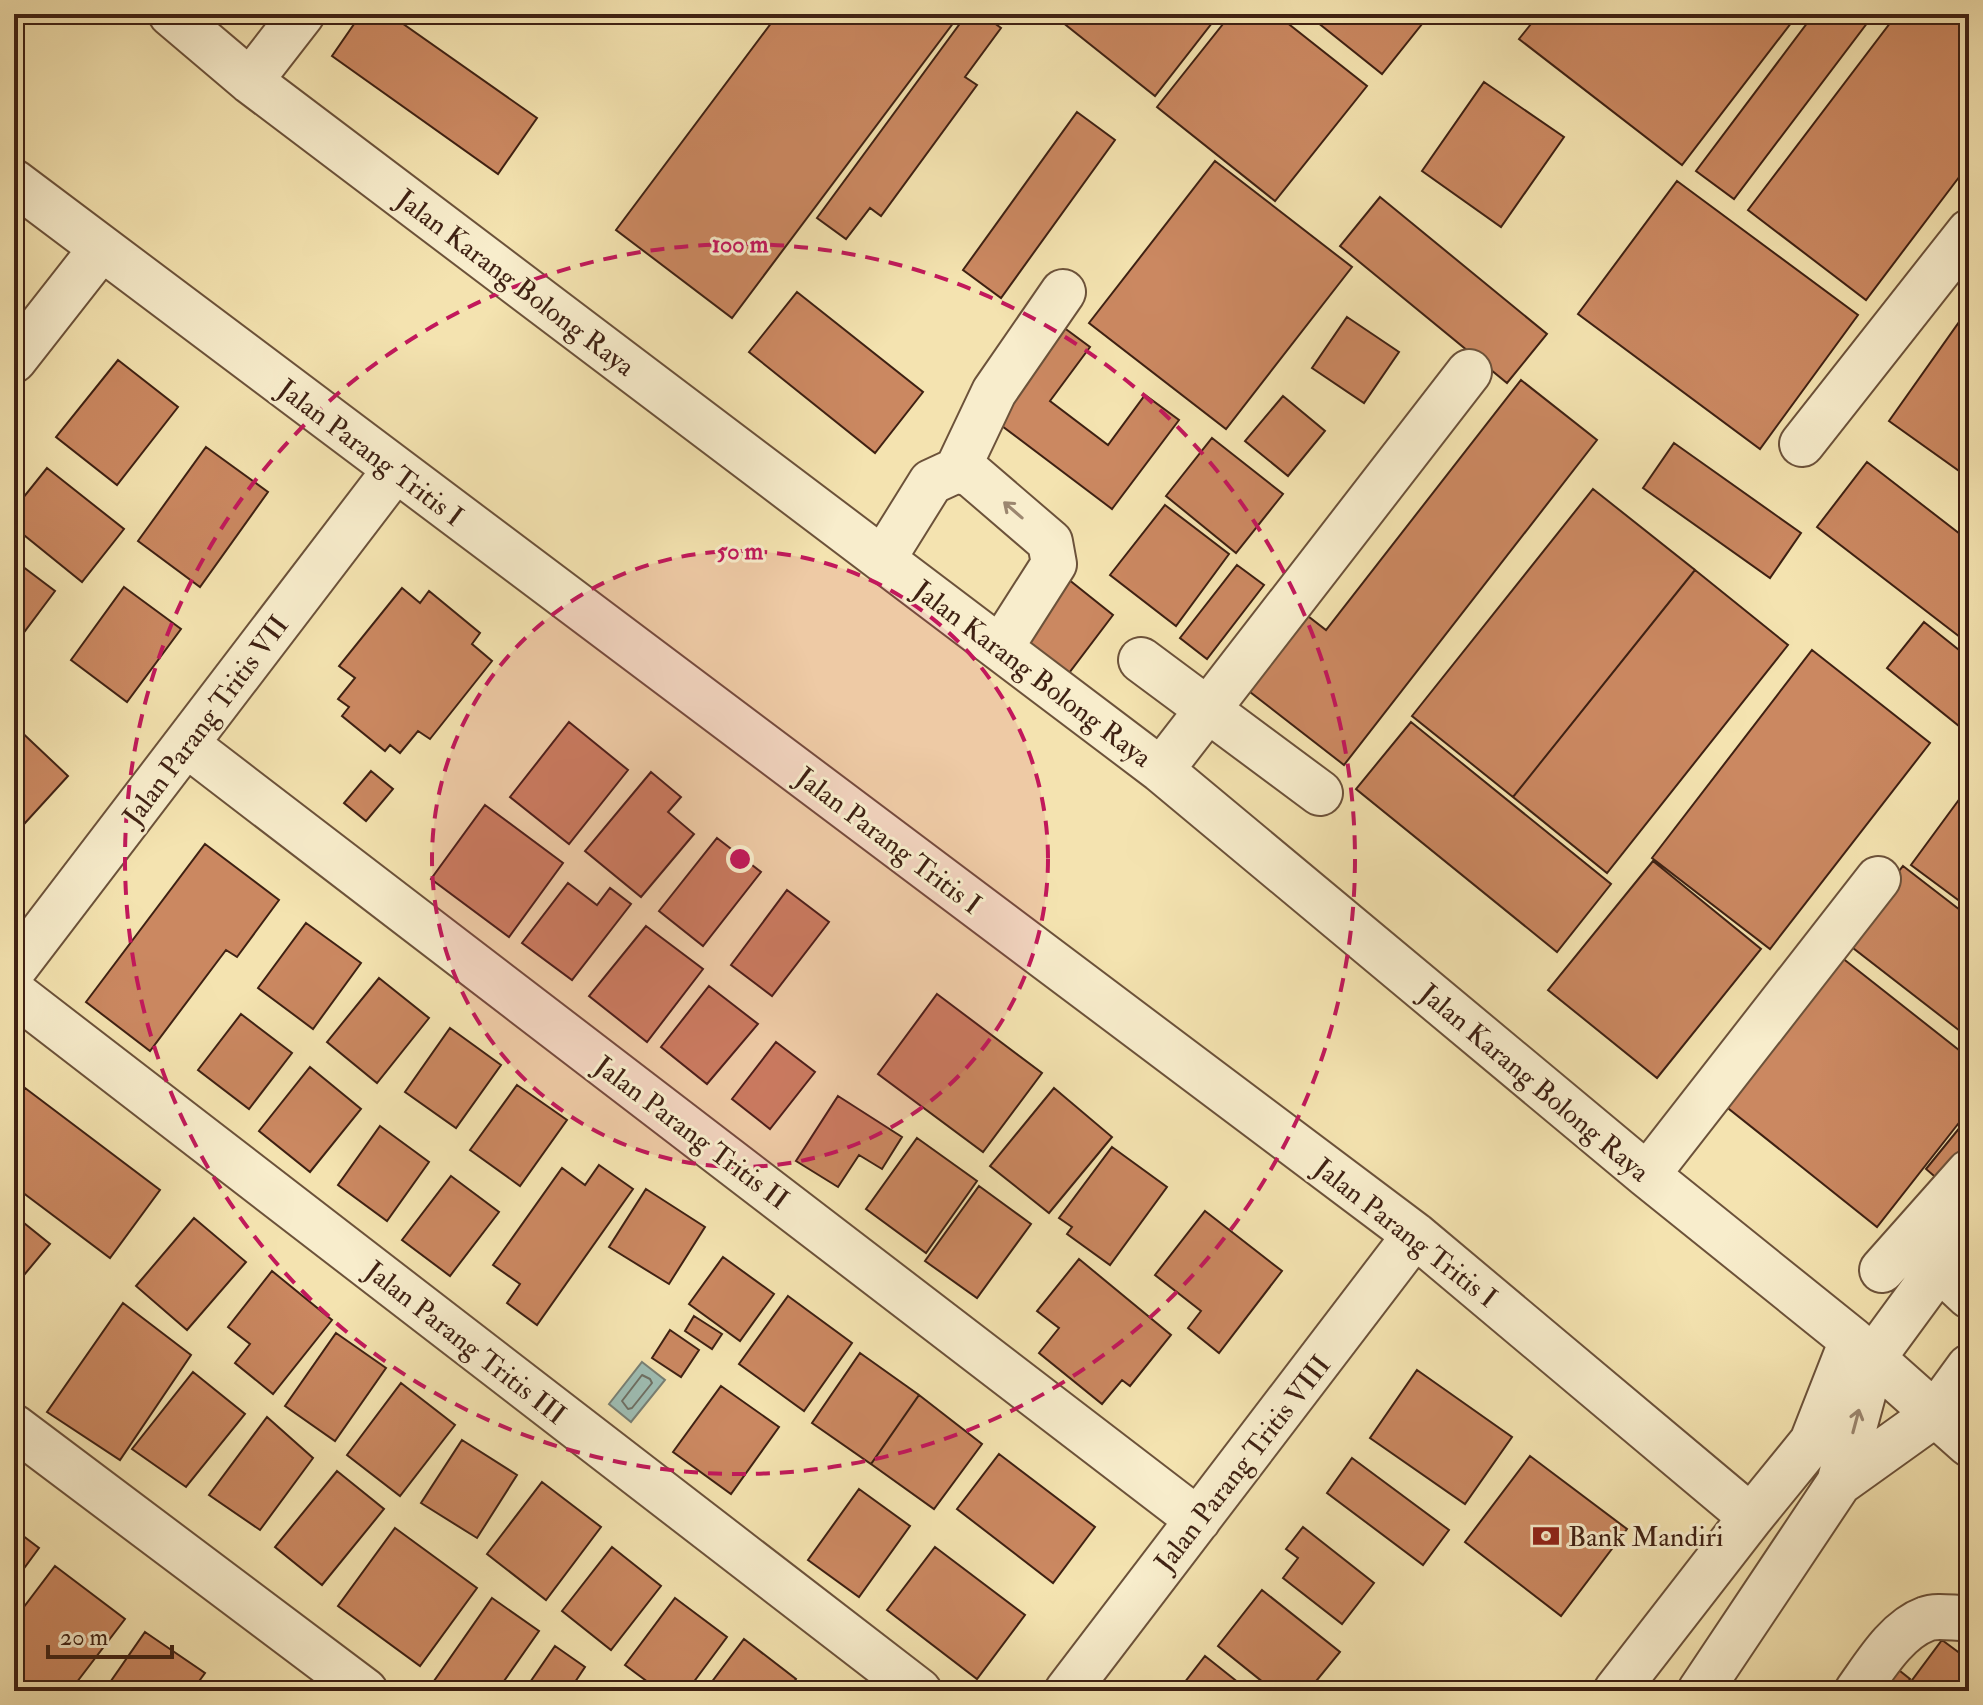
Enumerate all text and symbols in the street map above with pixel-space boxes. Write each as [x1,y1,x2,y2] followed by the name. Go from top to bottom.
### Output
[388,181,642,385] street label: Jalan Karang Bolong Raya
[712,229,769,260] text: 100 m
[270,371,470,534] street label: Jalan Parang Tritis I
[1004,502,1024,520] one-way arrow
[717,536,764,567] text: 50 m
[905,572,1159,776] street label: Jalan Karang Bolong Raya
[115,609,297,834] street label: Jalan Parang Tritis VII
[788,759,988,922] street label: Jalan Parang Tritis I
[726,845,754,873] centre of rings
[1411,976,1657,1190] street label: Jalan Karang Bolong Raya
[586,1048,795,1218] street label: Jalan Parang Tritis II
[1306,1150,1504,1316] street label: Jalan Parang Tritis I
[357,1253,573,1433] street label: Jalan Parang Tritis III
[1147,1348,1339,1580] street label: Jalan Parang Tritis VIII
[1849,1408,1864,1434] one-way arrow
[1568,1520,1724,1555] place label: Bank Mandiri
[1531,1521,1561,1551] bank icon: Bank Mandiri
[48,1609,172,1659] scale bar
[60,1622,109,1653] text: 20 m

